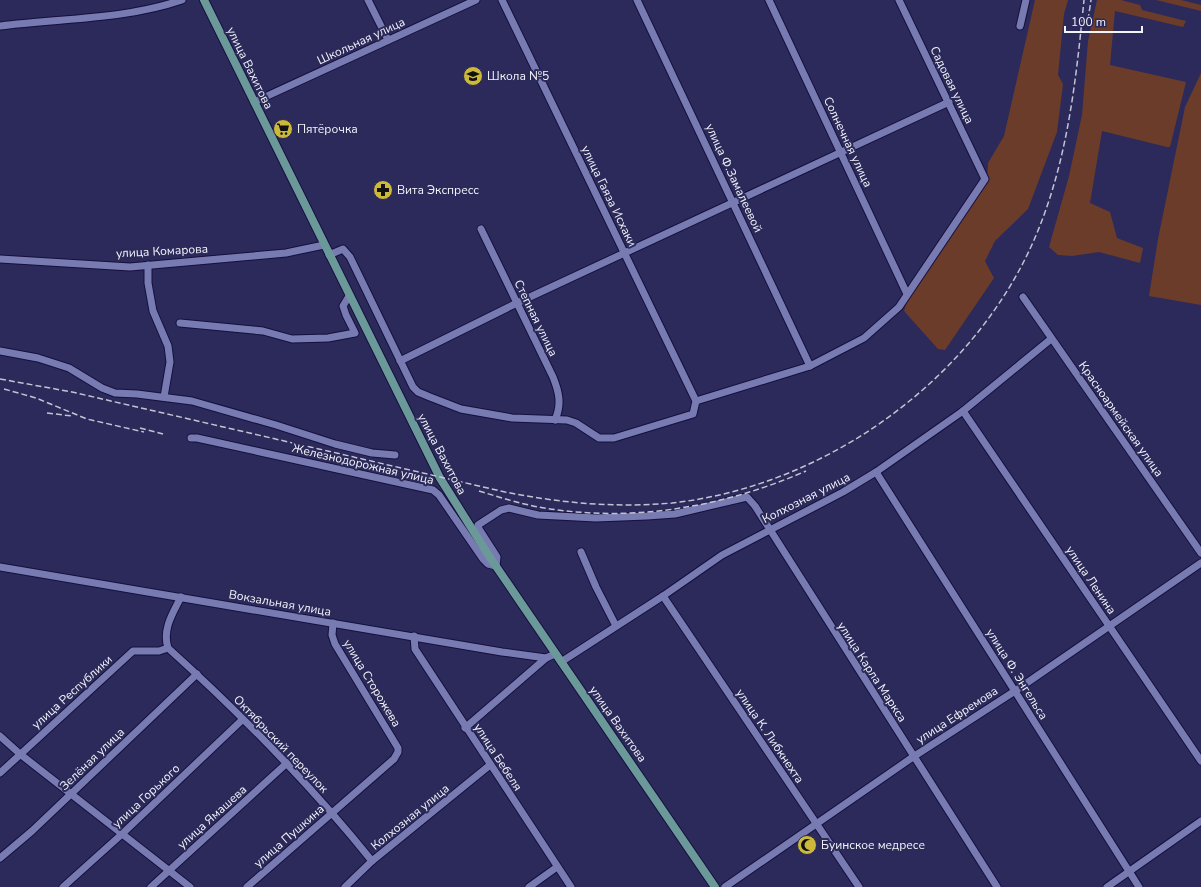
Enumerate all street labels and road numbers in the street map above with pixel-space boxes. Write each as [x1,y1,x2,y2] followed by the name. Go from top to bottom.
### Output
[314,14,408,68] street label: Школьная улица
[223,24,277,112] street label: улица Вахитова
[926,44,978,126] street label: Садовая улица
[820,94,876,190] street label: Солнечная улица
[702,121,766,235] street label: улица Ф.Замалеевой
[578,143,640,249] street label: улица Гаяза Исхаки
[116,241,208,261] street label: улица Комарова
[511,277,561,359] street label: Степная улица
[1075,358,1167,480] street label: Красноармейская улица
[414,411,470,497] street label: улица Вахитова
[291,440,435,488] street label: Железнодорожная улица
[759,469,853,527] street label: Колхозная улица
[1062,543,1120,617] street label: улица Ленина
[228,586,332,620] street label: Вокзальная улица
[834,619,910,725] street label: улица Карла Маркса
[982,625,1052,723] street label: улица Ф. Энгельса
[339,636,405,730] street label: улица Сторожева
[28,651,116,733] street label: улица Республики
[586,683,650,765] street label: улица Вахитова
[913,683,1001,747] street label: улица Ефремова
[732,686,808,786] street label: улица К. Либкнехта
[230,692,332,797] street label: Октябрьский переулок
[470,720,526,794] street label: улица Бебеля
[56,724,128,794] street label: Зелёная улица
[109,760,183,832] street label: улица Горького
[367,780,453,854] street label: Колхозная улица
[174,782,250,852] street label: улица Ямашева
[250,801,328,871] street label: улица Пушкина

